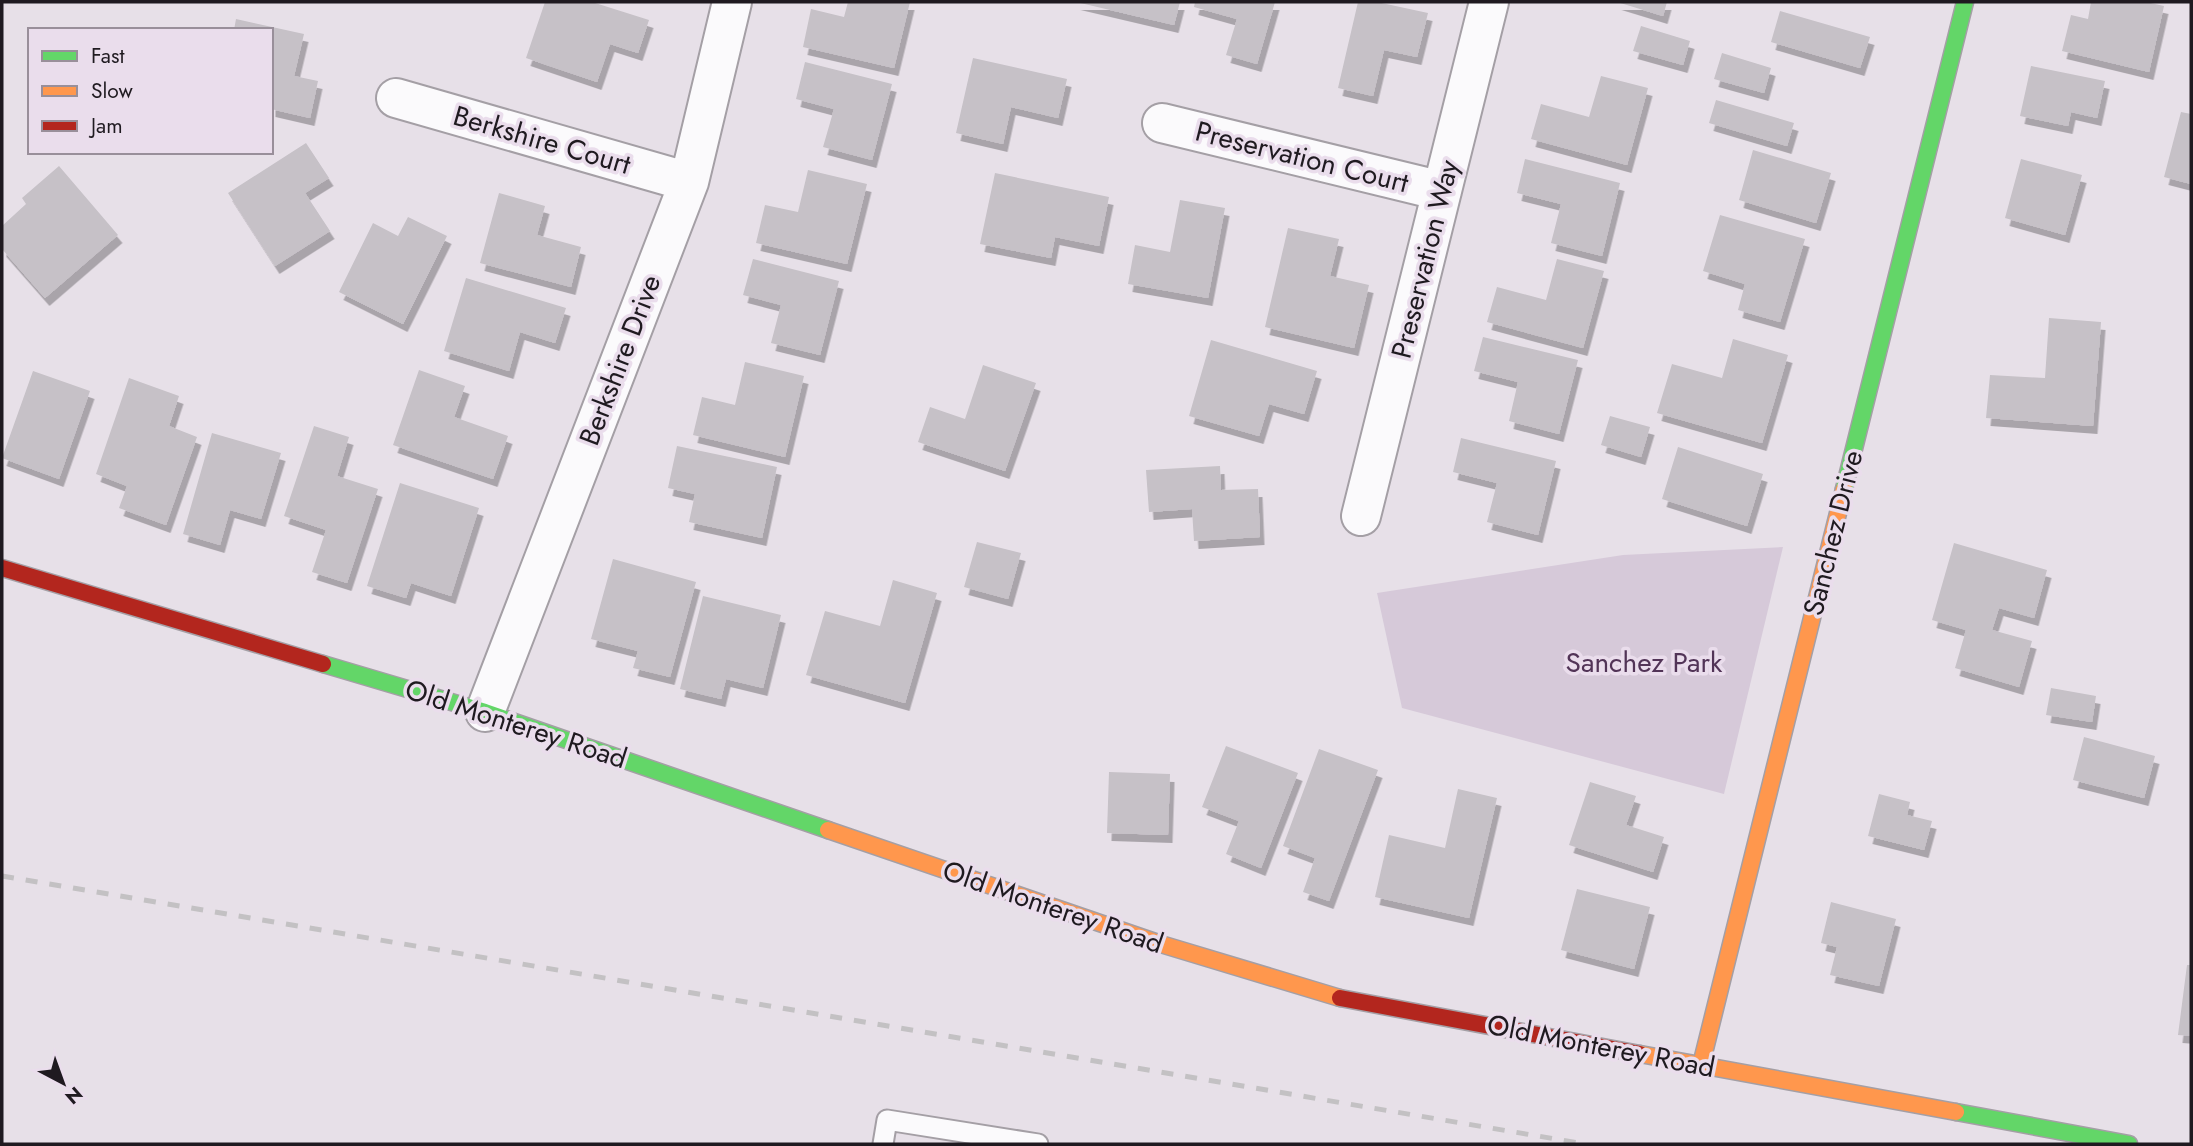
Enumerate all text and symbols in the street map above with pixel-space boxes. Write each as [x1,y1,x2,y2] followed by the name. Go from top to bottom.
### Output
[28,28,273,154] legend
[91,41,124,71] text: Fast
[91,76,133,106] text: Slow
[449,95,636,185] street label: Berkshire Court
[88,111,123,141] text: Jam
[1191,111,1413,203] street label: Preservation Court
[1381,155,1470,363] street label: Preservation Way
[569,269,671,451] street label: Berkshire Drive
[1793,446,1873,620] street label: Sanchez Drive
[1566,642,1723,683] park label: Sanchez Park
[400,669,632,779] street label: Old Monterey Road
[937,850,1169,964] street label: Old Monterey Road
[1484,1004,1718,1088] street label: Old Monterey Road
[28,1048,98,1118] north arrow
[59,1080,88,1111] text: N

